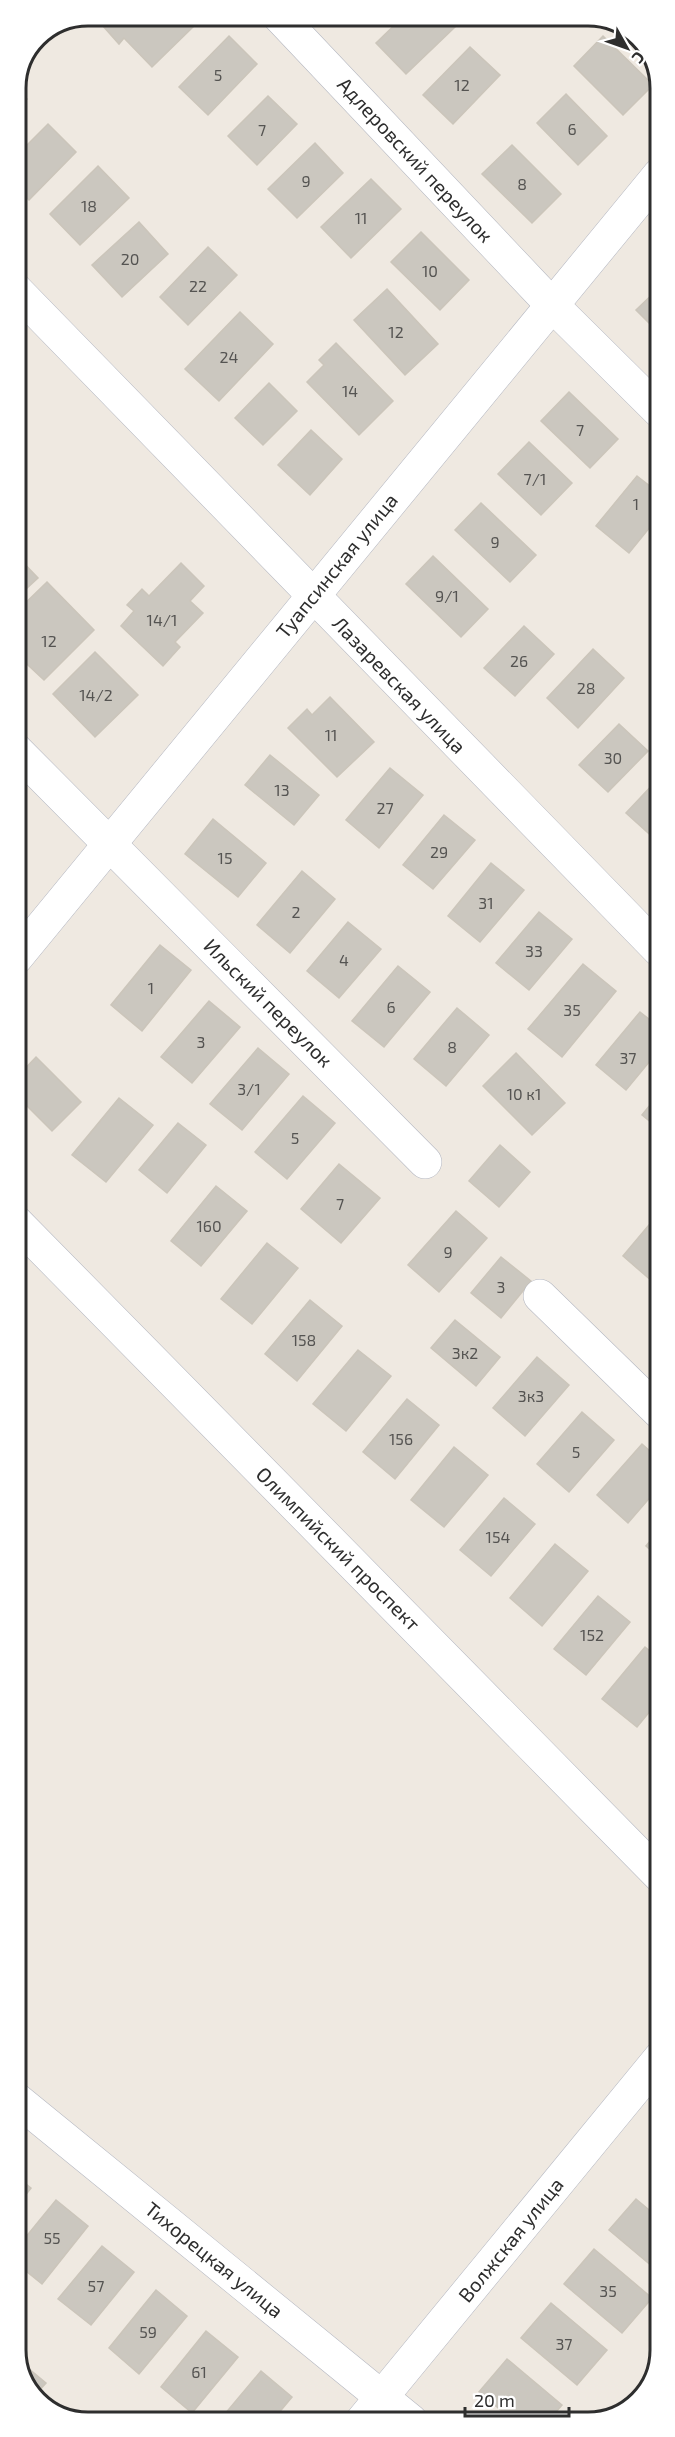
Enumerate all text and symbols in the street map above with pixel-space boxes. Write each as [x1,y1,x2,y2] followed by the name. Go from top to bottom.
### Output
[597,18,657,78] north arrow
[629,48,649,68] text: С
[214,65,222,84] house number: 5
[332,72,499,248] street label: Адлеровский переулок
[454,75,470,94] house number: 12
[567,119,577,138] house number: 6
[258,120,266,139] house number: 7
[301,171,311,190] house number: 9
[517,174,527,193] house number: 8
[81,196,97,215] house number: 18
[355,208,367,227] house number: 11
[121,249,139,268] house number: 20
[422,261,438,280] house number: 10
[189,276,207,295] house number: 22
[388,322,404,341] house number: 12
[220,347,239,366] house number: 24
[342,381,358,400] house number: 14
[576,420,584,439] house number: 7
[524,469,546,488] house number: 7/1
[270,488,403,643] street label: Туапсинская улица
[633,494,639,513] house number: 1
[490,532,500,551] house number: 9
[435,586,459,605] house number: 9/1
[147,610,177,629] house number: 14/1
[327,611,471,759] street label: Лазаревская улица
[41,631,57,650] house number: 12
[510,651,528,670] house number: 26
[577,678,595,697] house number: 28
[79,685,113,704] house number: 14/2
[325,725,337,744] house number: 11
[604,748,622,767] house number: 30
[274,780,290,799] house number: 13
[376,798,394,817] house number: 27
[430,842,448,861] house number: 29
[218,848,232,867] house number: 15
[478,893,494,912] house number: 31
[292,902,301,921] house number: 2
[199,933,338,1072] street label: Ильский переулок
[525,941,543,960] house number: 33
[339,950,349,969] house number: 4
[148,978,154,997] house number: 1
[386,997,396,1016] house number: 6
[563,1000,581,1019] house number: 35
[197,1032,205,1051] house number: 3
[447,1037,457,1056] house number: 8
[619,1048,637,1067] house number: 37
[237,1079,261,1098] house number: 3/1
[507,1084,541,1103] house number: 10 к1
[291,1128,299,1147] house number: 5
[336,1194,344,1213] house number: 7
[196,1216,222,1235] house number: 160
[443,1242,453,1261] house number: 9
[497,1277,505,1296] house number: 3
[292,1330,316,1349] house number: 158
[452,1343,478,1362] house number: 3к2
[518,1386,544,1405] house number: 3к3
[389,1429,413,1448] house number: 156
[572,1442,580,1461] house number: 5
[252,1461,426,1635] street label: Олимпийский проспект
[486,1527,511,1546] house number: 154
[580,1625,604,1644] house number: 152
[453,2172,569,2307] street label: Волжская улица
[140,2196,289,2323] street label: Тихорецкая улица
[43,2228,61,2247] house number: 55
[88,2276,104,2295] house number: 57
[599,2281,617,2300] house number: 35
[139,2322,157,2341] house number: 59
[555,2334,573,2353] house number: 37
[191,2362,207,2381] house number: 61
[465,2380,568,2418] scale bar
[474,2389,515,2411] text: 20 m

